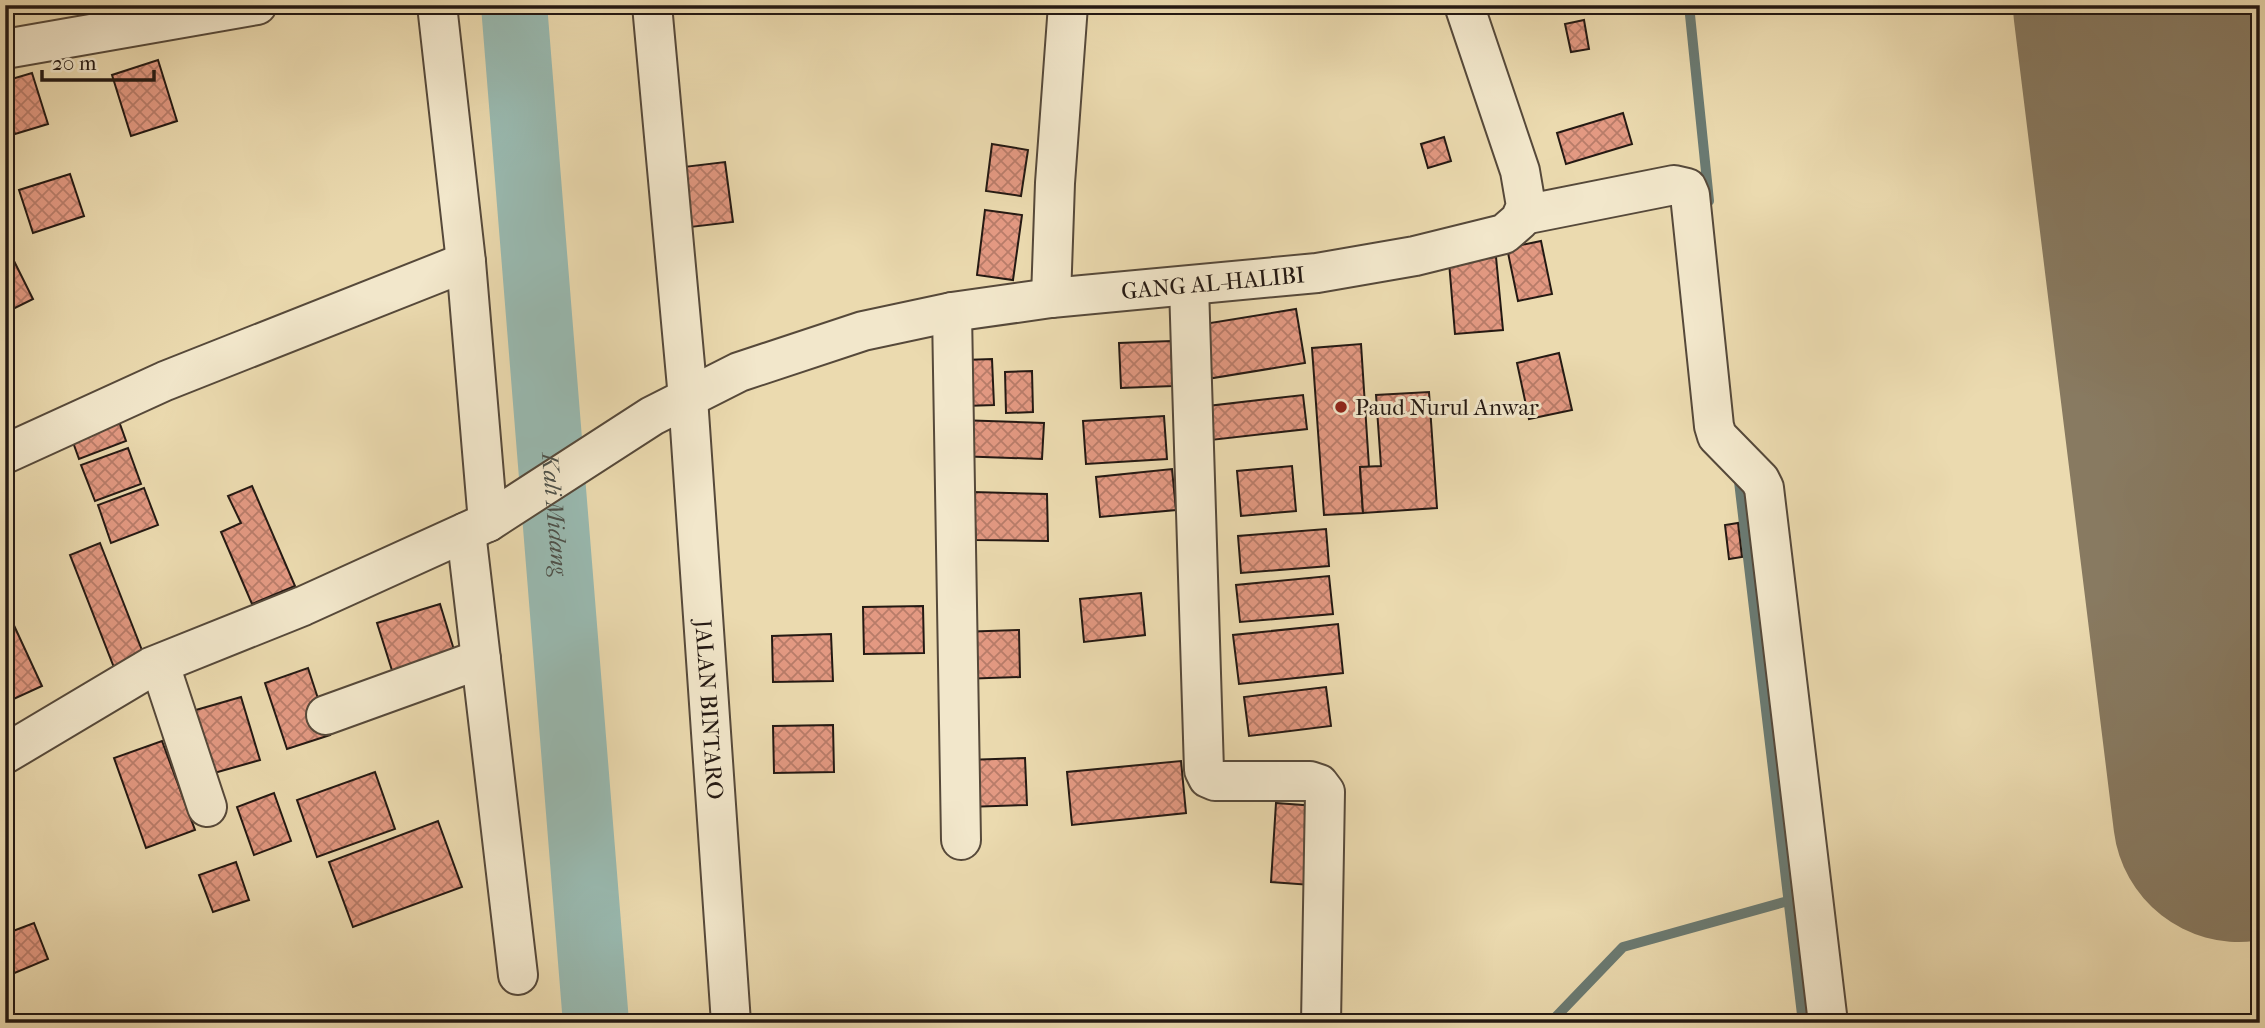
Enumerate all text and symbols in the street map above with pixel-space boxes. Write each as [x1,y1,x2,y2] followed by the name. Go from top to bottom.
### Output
[42,38,154,82] scale bar
[52,51,97,75] text: 20 m
[1120,261,1306,305] street label: GANG AL-HALIBI
[1355,394,1539,421] place label: Paud Nurul Anwar
[1333,399,1349,415] marker: Paud Nurul Anwar
[536,450,574,578] water label: Kali Midang
[689,617,729,800] street label: JALAN BINTARO

